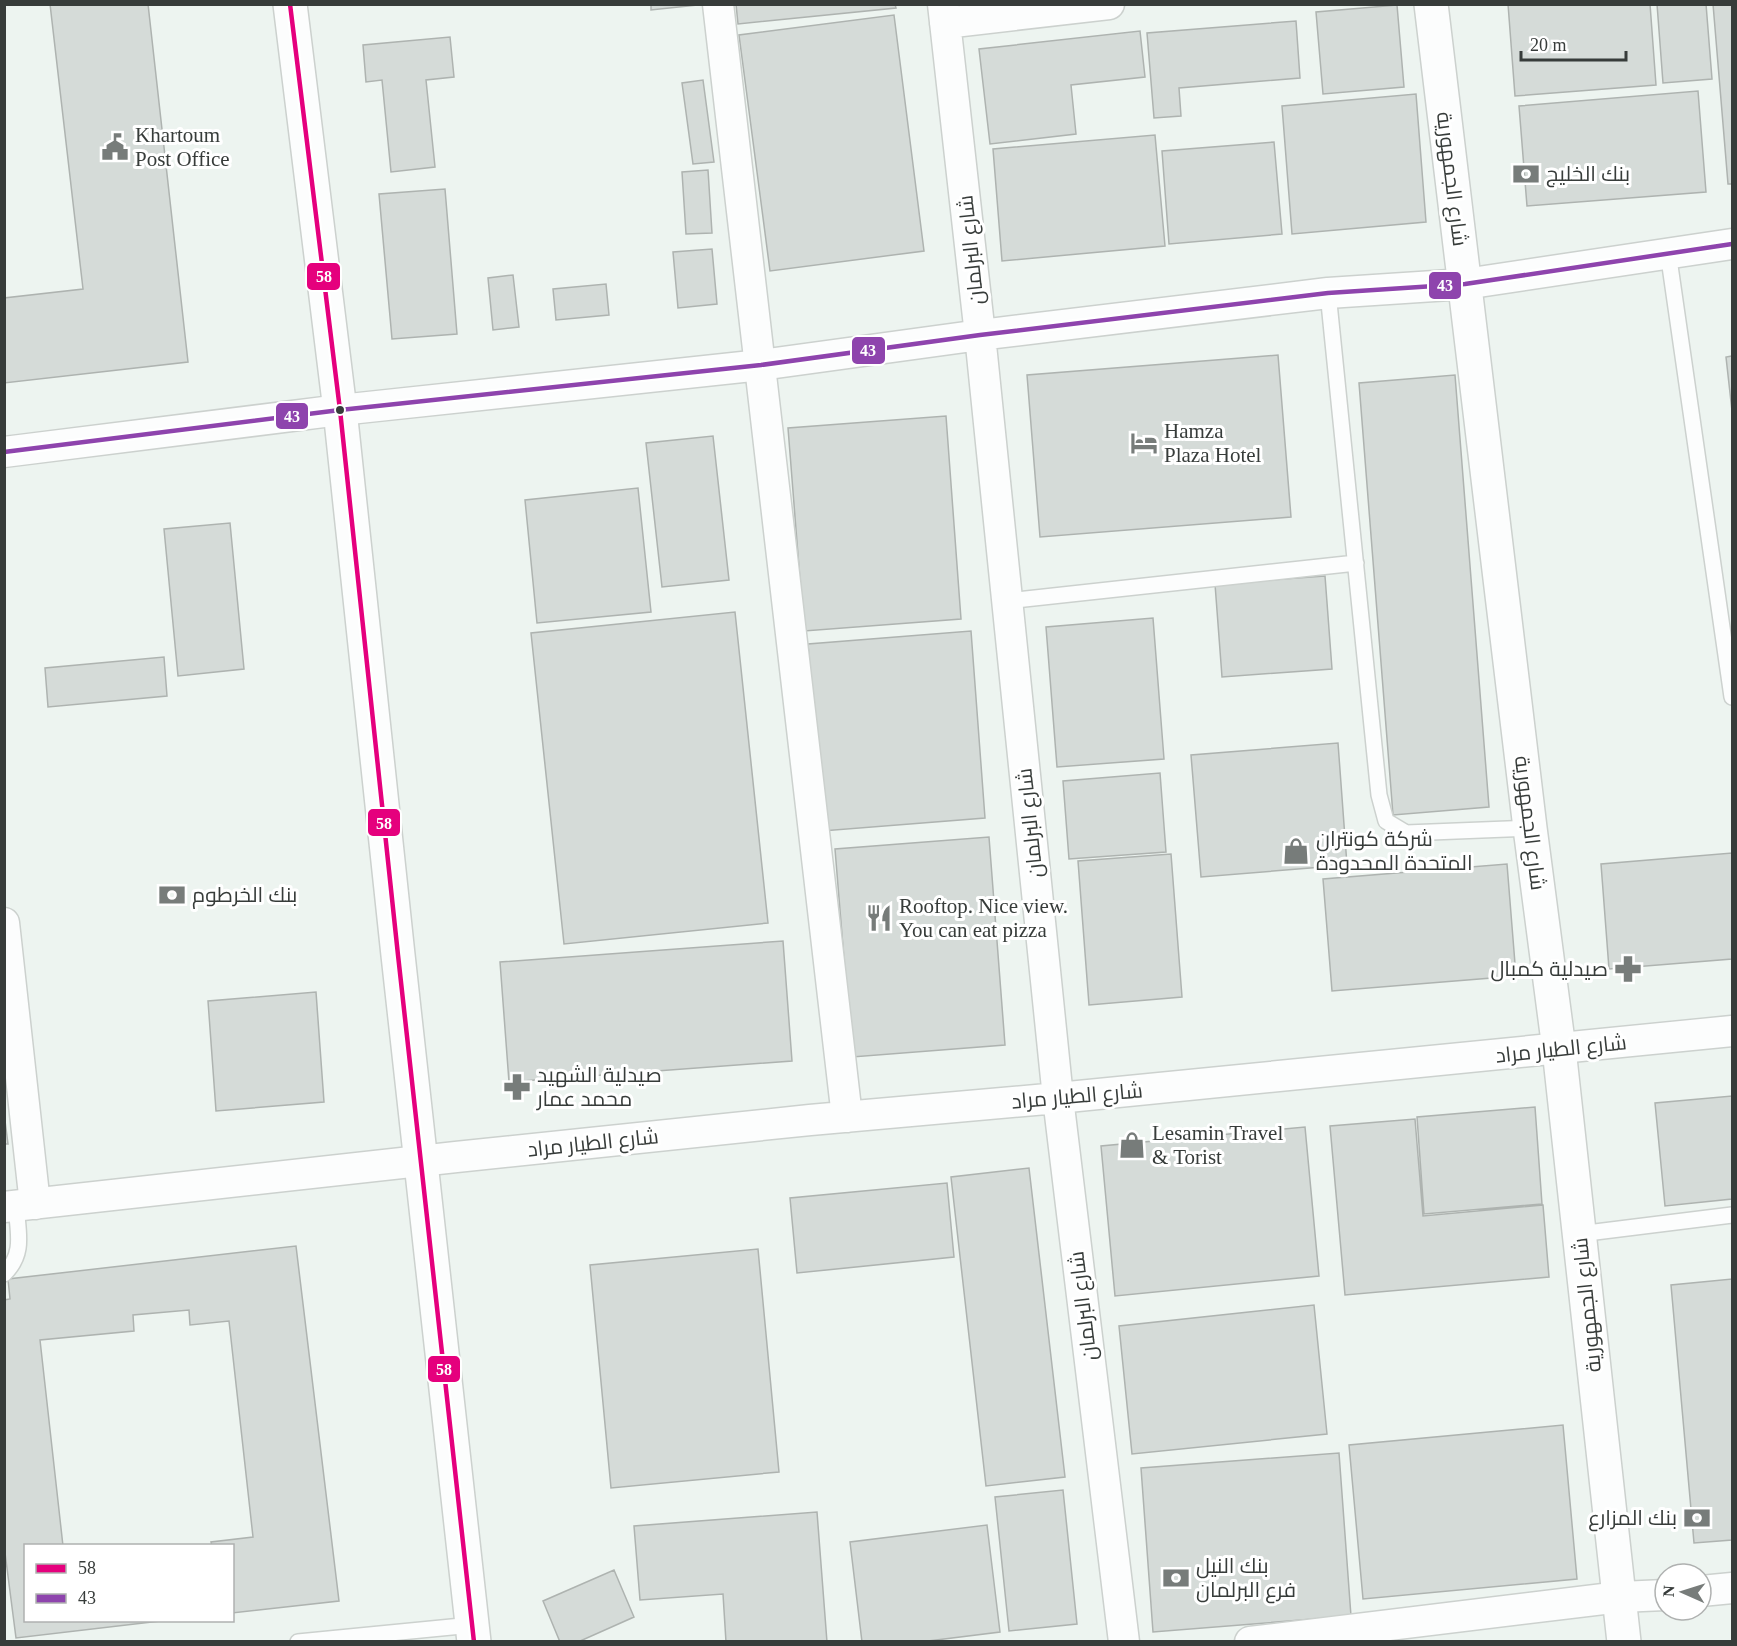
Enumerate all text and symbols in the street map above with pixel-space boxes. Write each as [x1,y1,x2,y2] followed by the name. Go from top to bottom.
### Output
[1521,24,1626,62] scale bar
[1530,35,1567,55] text: 20 m
[1430,110,1472,248] street label: شارع الجمهورية
[135,123,230,171] place label: Khartoum Post Office
[100,132,130,162] public building icon: Khartoum Post Office
[1511,159,1541,189] bank icon: بنك الخليج
[1546,162,1630,188] place label: بنك الخليج
[953,194,991,306] street label: شارع البرلمان
[306,262,341,291] line badge: 58
[316,268,332,285] text: 58
[1428,271,1462,300] line badge: 43
[1437,277,1453,294] text: 43
[851,336,886,365] line badge: 43
[860,342,876,359] text: 43
[275,402,309,430] line badge: 43
[334,404,346,416] unlabelled marker
[284,408,300,425] text: 43
[1164,419,1262,467] place label: Hamza Plaza Hotel
[1129,428,1159,458] hotel icon: Hamza Plaza Hotel
[1508,754,1550,892] street label: شارع الجمهورية
[1012,767,1050,879] street label: شارع البرلمان
[367,808,401,837] line badge: 58
[376,815,392,832] text: 58
[1316,827,1473,875] place label: شركة كونتران المتحدة المحدودة
[1281,836,1311,866] shop icon: شركة كونتران المتحدة المحدودة
[157,880,187,910] bank icon: بنك الخرطوم
[192,883,297,909] place label: بنك الخرطوم
[899,894,1068,942] place label: Rooftop. Nice view. You can eat pizza
[864,903,894,933] restaurant icon: Rooftop. Nice view. You can eat pizza
[1613,954,1643,984] pharmacy icon: صيدلية كمبال
[1490,957,1608,982] place label: صيدلية كمبال
[1494,1030,1628,1070] street label: شارع الطيار مراد
[536,1063,662,1111] place label: صيدلية الشهيد محمد عمار
[502,1072,532,1102] pharmacy icon: صيدلية الشهيد محمد عمار
[1010,1078,1144,1116] street label: شارع الطيار مراد
[1152,1121,1283,1169] place label: Lesamin Travel & Torist
[526,1124,660,1164] street label: شارع الطيار مراد
[1117,1130,1147,1160] shop icon: Lesamin Travel & Torist
[1568,1236,1608,1373] street label: شارع الجمهورية
[1064,1250,1104,1362] street label: شارع البرلمان
[427,1355,461,1383] line badge: 58
[436,1361,452,1378] text: 58
[1682,1503,1712,1533] bank icon: بنك المزارع
[1588,1506,1677,1532] place label: بنك المزارع
[24,1544,234,1622] legend
[1196,1554,1296,1604] place label: بنك النيل فرع البرلمان
[78,1558,96,1578] text: 58
[1653,1562,1713,1622] north arrow
[1161,1563,1191,1593] bank icon: بنك النيل فرع البرلمان
[1660,1585,1677,1597] text: N
[78,1588,96,1608] text: 43

